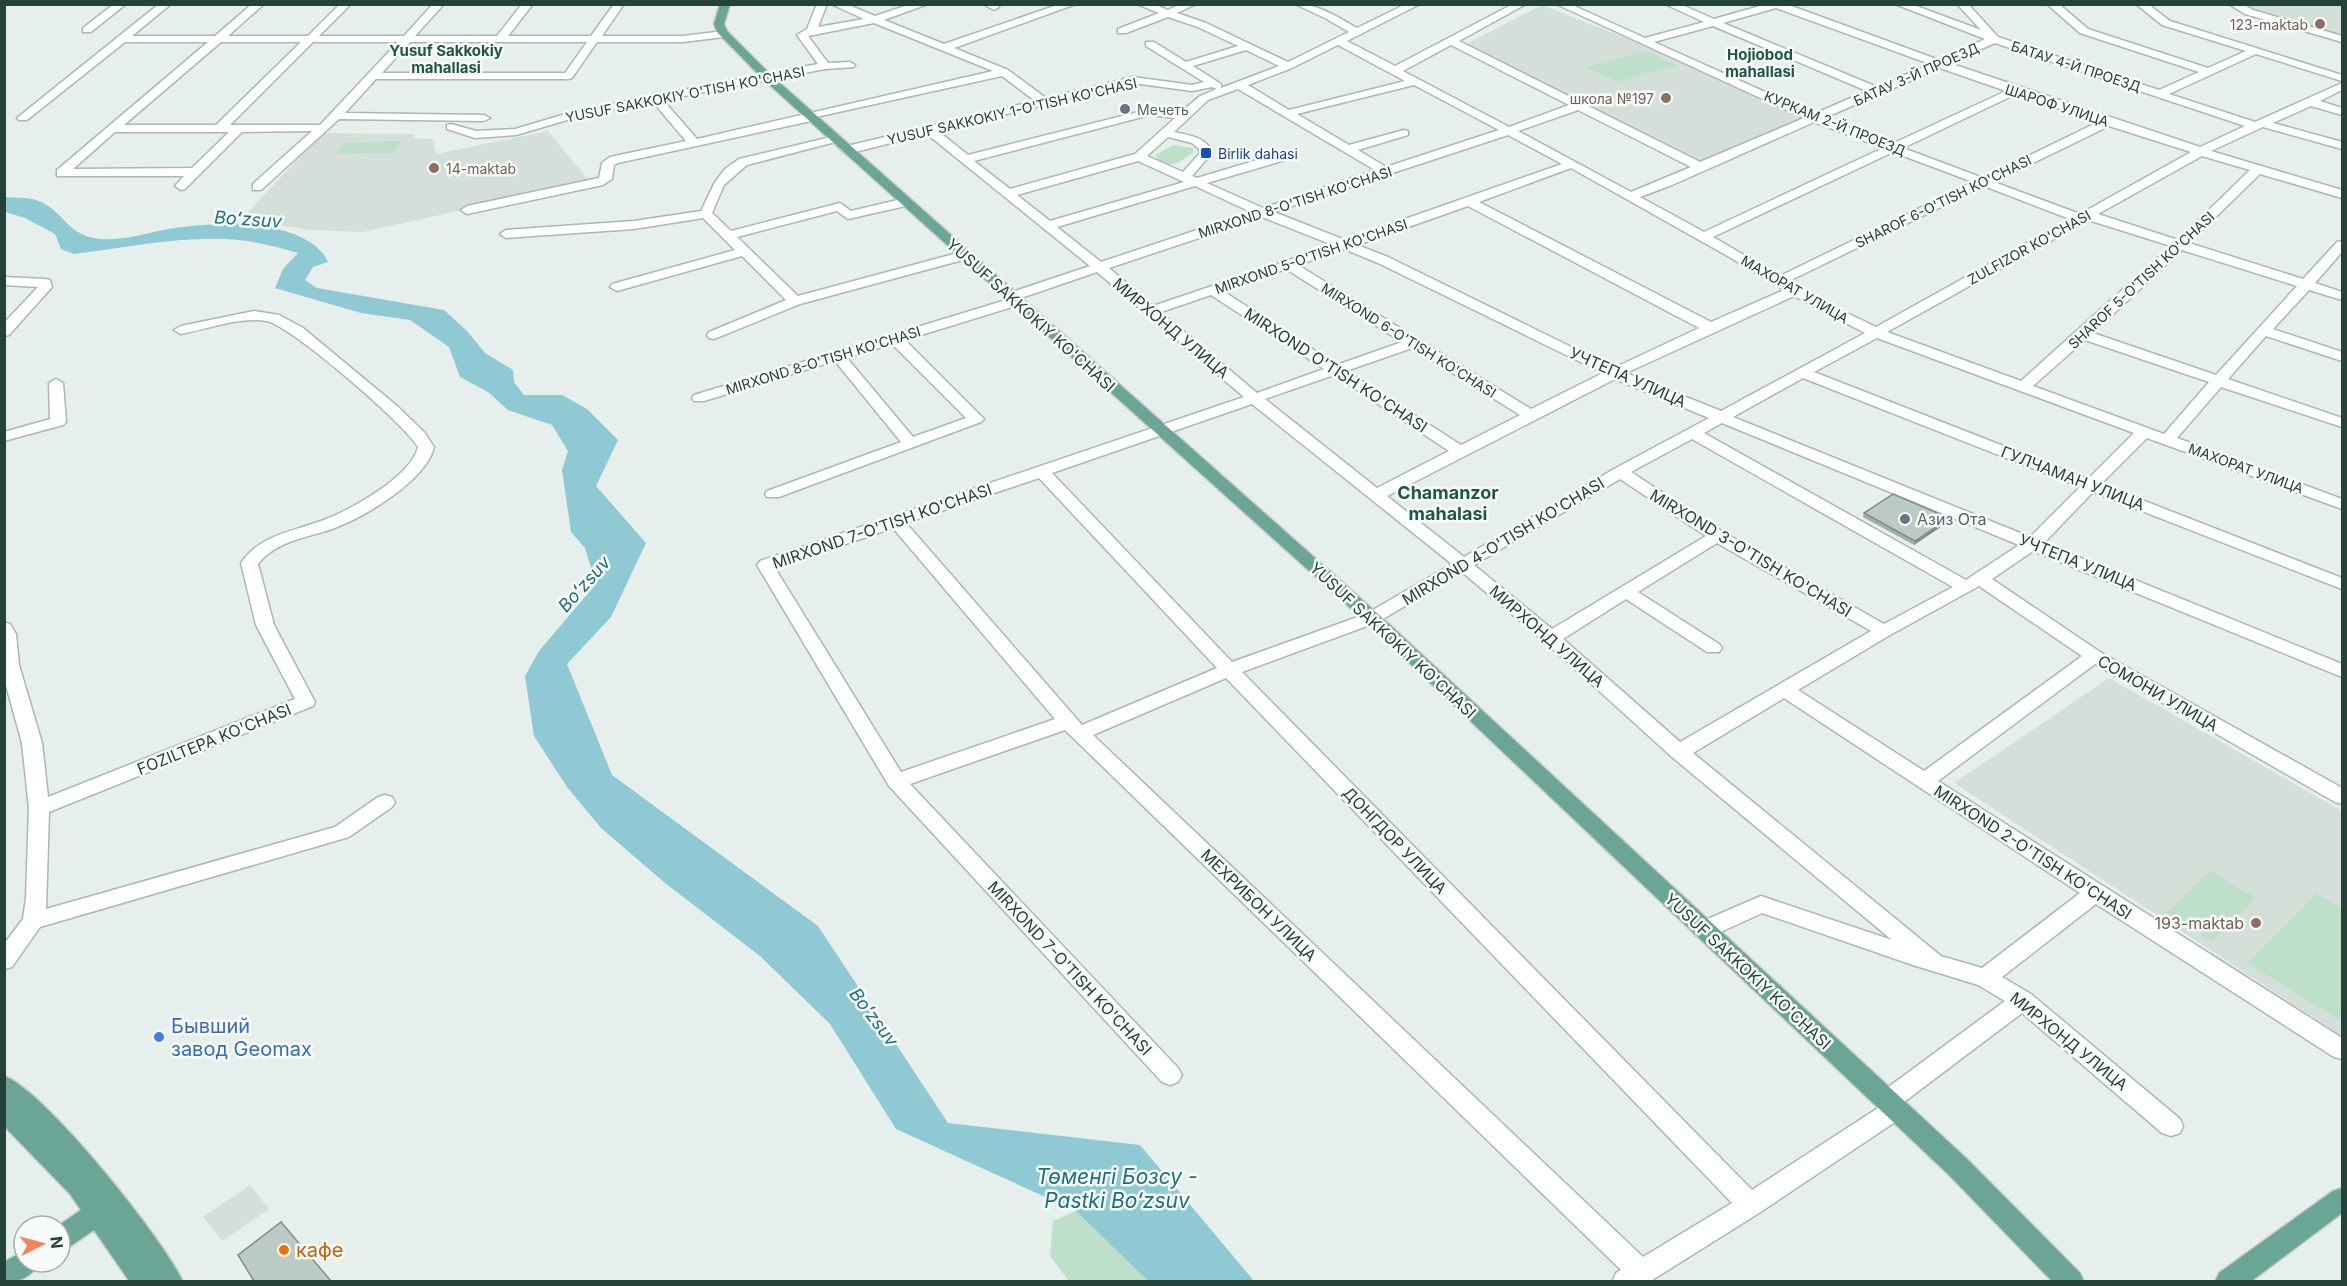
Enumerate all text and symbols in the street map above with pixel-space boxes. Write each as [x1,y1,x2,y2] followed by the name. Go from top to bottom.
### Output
[2230,16,2308,33] place label: 123-maktab
[2313,17,2327,31] marker: 123-maktab
[2009,36,2143,95] street label: БАТАУ 4-Й ПРОЕЗД
[1850,38,1981,109] street label: БАТАУ 3-Й ПРОЕЗД
[389,41,503,77] district label: Yusuf Sakkokiy mahallasi
[1725,45,1795,81] district label: Hojiobod mahallasi
[564,62,806,126] street label: YUSUF SAKKOKIY O'TISH KO'CHASI
[885,74,1139,148] street label: YUSUF SAKKOKIY 1-O'TISH KO'CHASI
[2003,80,2111,130] street label: ШАРОФ УЛИЦА
[1762,86,1908,159] street label: КУРКАМ 2-Й ПРОЕЗД
[1570,90,1654,107] place label: школа №197
[1659,91,1673,105] marker: школа №197
[1137,101,1189,118] place label: Мечеть
[1118,102,1132,116] marker: Мечеть
[1218,145,1298,162] place label: Birlik dahasi
[1199,146,1213,160] marker: Birlik dahasi
[1852,151,2034,251] street label: SHAROF 6-O'TISH KO'CHASI
[446,160,516,177] place label: 14-maktab
[427,161,441,175] marker: 14-maktab
[1196,163,1394,241] street label: MIRXOND 8-O'TISH KO'CHASI
[214,206,283,232] water label: Boʻzsuv
[1965,206,2093,288] street label: ZULFIZOR KO'CHASI
[2064,208,2218,352] street label: SHAROF 5-O'TISH KO'CHASI
[1212,215,1410,297] street label: MIRXOND 5-O'TISH KO'CHASI
[942,234,1120,396] street label: YUSUF SAKKOKIY KO'CHASI
[1738,251,1852,327] street label: МАХОРАТ УЛИЦА
[1109,274,1233,382] street label: МИРХОНД УЛИЦА
[1319,279,1499,401] street label: MIRXOND 6-O'TISH KO'CHASI
[1241,303,1431,437] street label: MIRXOND O'TISH KO'CHASI
[724,322,922,398] street label: MIRXOND 8-O'TISH KO'CHASI
[1567,342,1689,412] street label: УЧТЕПА УЛИЦА
[2186,439,2306,497] street label: МАХОРАТ УЛИЦА
[1998,441,2148,515] street label: ГУЛЧАМАН УЛИЦА
[1398,473,1608,609] street label: MIRXOND 4-O'TISH KO'CHASI
[770,479,994,573] street label: MIRXOND 7-O'TISH KO'CHASI
[1397,482,1499,524] district label: Chamanzor mahalasi
[1647,485,1855,621] street label: MIRXOND 3-O'TISH KO'CHASI
[1917,509,1986,529] place label: Азиз Ота
[1898,512,1912,526] marker: Азиз Ота
[2016,529,2140,595] street label: УЧТЕПА УЛИЦА
[554,551,615,616] water label: Boʻzsuv
[1306,558,1480,722] street label: YUSUF SAKKOKIY KO'CHASI
[1486,581,1608,691] street label: МИРХОНД УЛИЦА
[2094,650,2222,736] street label: СОМОНИ УЛИЦА
[134,699,294,779] street label: FOZILTEPA KO'CHASI
[1930,781,2136,923] street label: MIRXOND 2-O'TISH KO'CHASI
[1339,782,1451,898] street label: ДОНГДОР УЛИЦА
[1197,845,1321,965] street label: МЕХРИБОН УЛИЦА
[984,877,1156,1059] street label: MIRXOND 7-O'TISH KO'CHASI
[1661,889,1835,1053] street label: YUSUF SAKKOKIY KO'CHASI
[2154,913,2244,933] place label: 193-maktab
[2249,916,2263,930] marker: 193-maktab
[845,984,903,1051] water label: Boʻzsuv
[2006,987,2132,1095] street label: МИРХОНД УЛИЦА
[171,1014,312,1061] place label: Бывший завод Geomax
[152,1030,166,1044] marker: Бывший завод Geomax
[1036,1164,1198,1213] water label: Төменгі Бозсу - Pastki Boʻzsuv
[12,1214,72,1274] north arrow
[46,1235,68,1250] text: N
[296,1238,344,1262] place label: кафе
[277,1243,291,1257] marker: кафе

